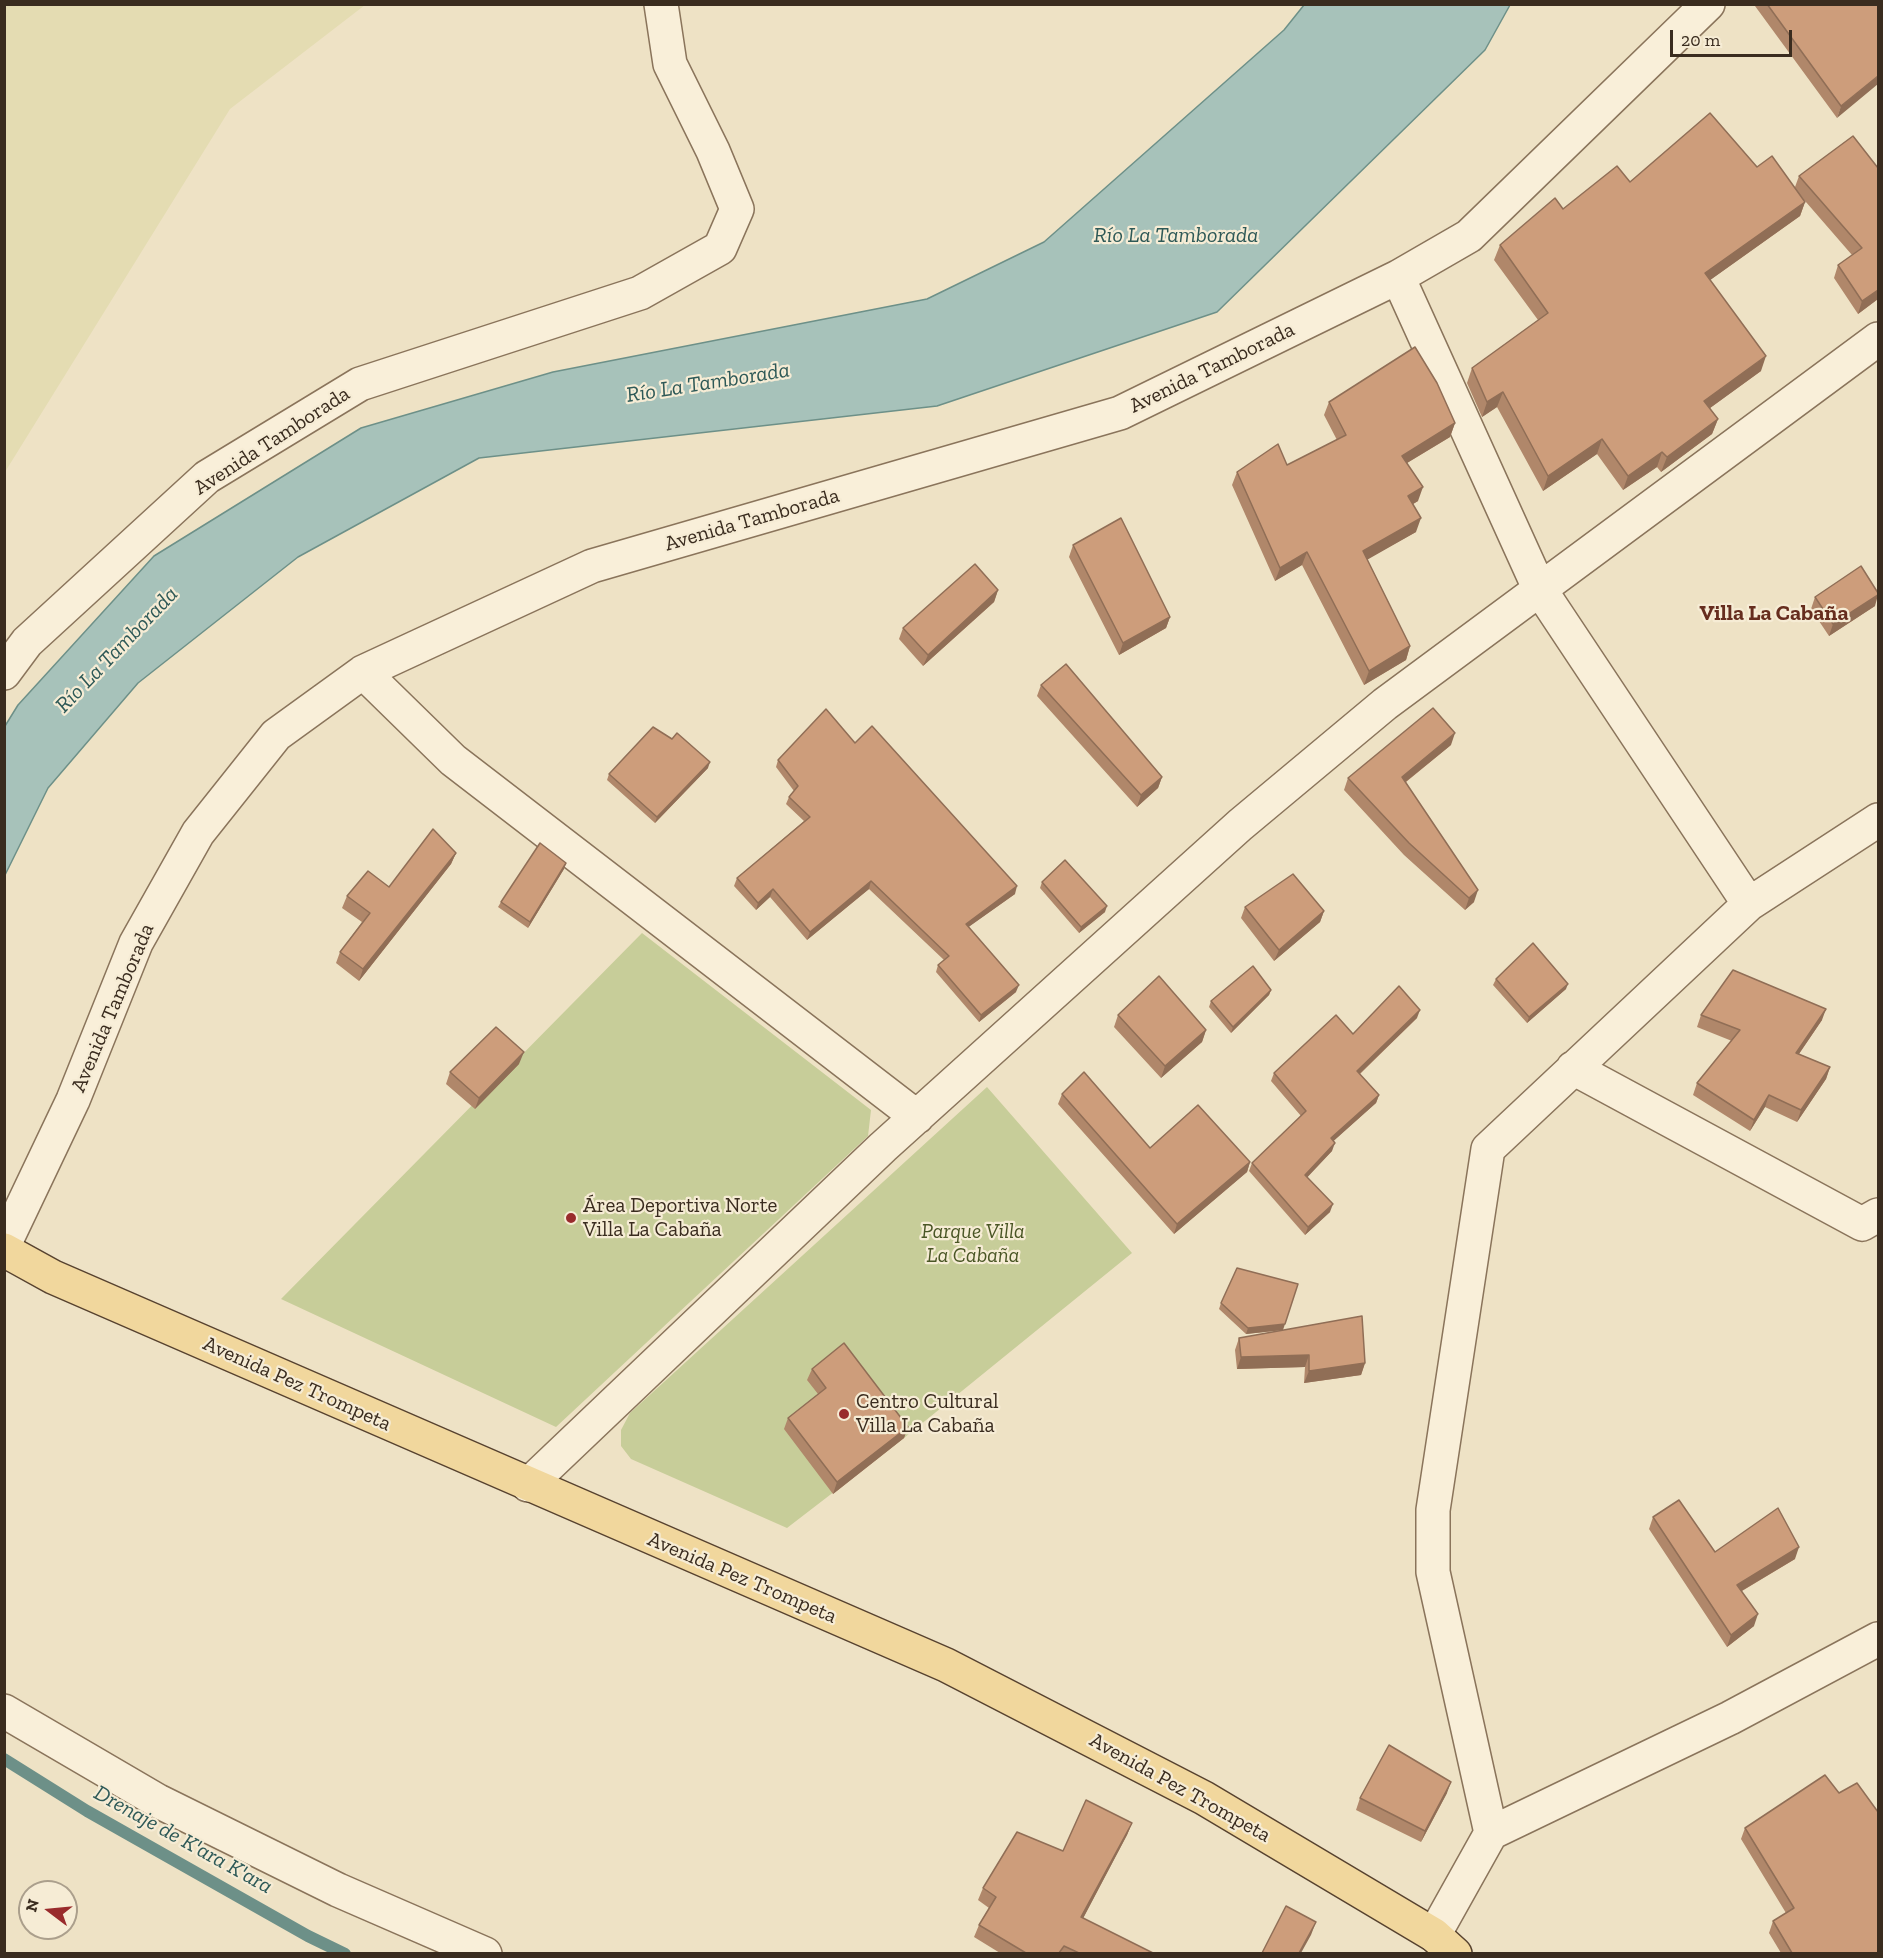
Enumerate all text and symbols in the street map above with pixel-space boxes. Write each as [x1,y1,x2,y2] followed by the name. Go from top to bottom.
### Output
[1673,18,1794,56] scale bar
[1681,29,1720,51] text: 20 m
[1094,223,1258,249] water label: Río La Tamborada
[1125,317,1299,419] street label: Avenida Tamborada
[625,357,791,409] water label: Río La Tamborada
[189,381,355,501] street label: Avenida Tamborada
[662,483,842,557] street label: Avenida Tamborada
[50,582,184,718] water label: Río La Tamborada
[1699,601,1849,627] district label: Villa La Cabaña
[66,920,160,1096] street label: Avenida Tamborada
[583,1193,777,1243] place label: Área Deportiva Norte Villa La Cabaña
[564,1211,578,1225] marker: Área Deportiva Norte Villa La Cabaña
[921,1219,1025,1269] park label: Parque Villa La Cabaña
[199,1331,395,1437] street label: Avenida Pez Trompeta
[856,1389,999,1439] place label: Centro Cultural Villa La Cabaña
[837,1407,851,1421] marker: Centro Cultural Villa La Cabaña
[644,1527,840,1629] street label: Avenida Pez Trompeta
[1085,1728,1275,1848] street label: Avenida Pez Trompeta
[89,1780,277,1900] water label: Drenaje de K'ara K'ara
[18,1880,78,1940] north arrow
[21,1897,43,1914] text: N

